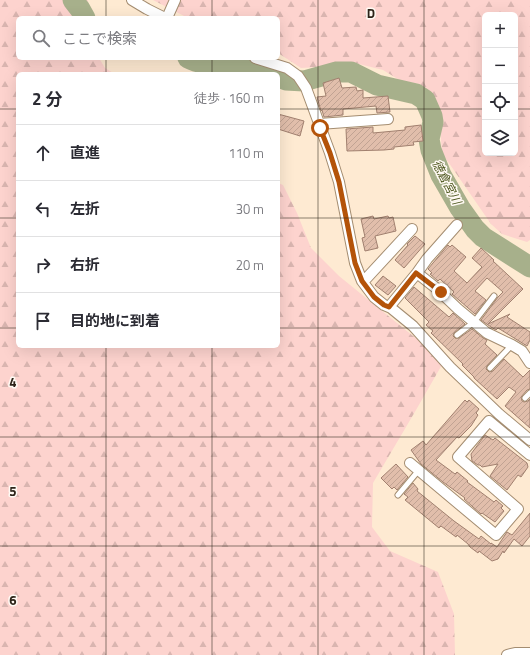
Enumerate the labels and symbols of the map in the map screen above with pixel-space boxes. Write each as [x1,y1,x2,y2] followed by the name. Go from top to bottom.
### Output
[367,3,375,23] text: D
[311,119,329,137] route start
[428,156,467,209] water label: 徳倉宮川
[432,283,450,301] route end
[9,372,17,392] text: 4
[9,481,17,501] text: 5
[9,590,17,610] text: 6

